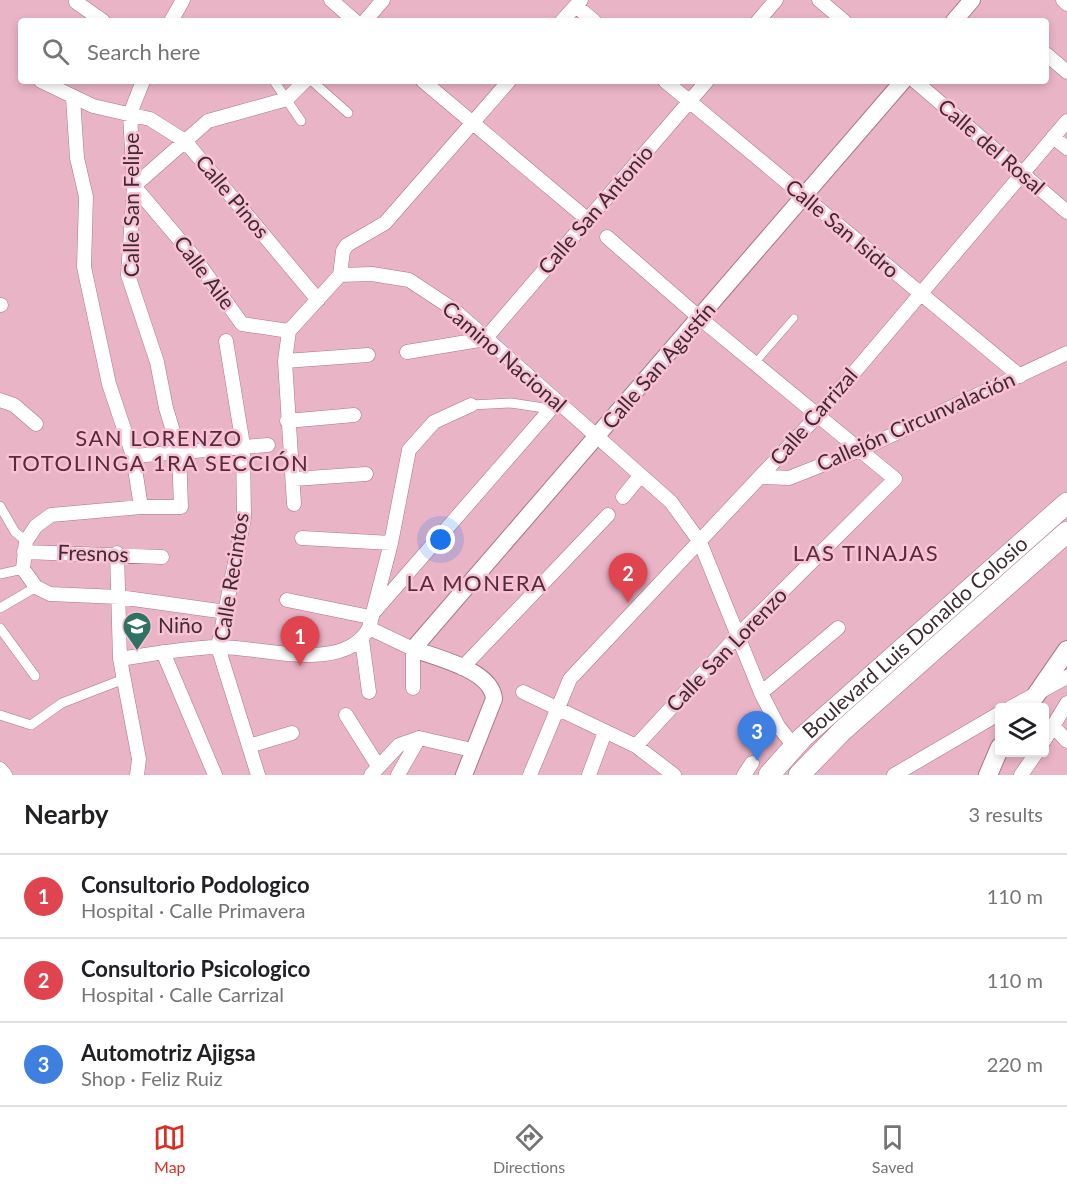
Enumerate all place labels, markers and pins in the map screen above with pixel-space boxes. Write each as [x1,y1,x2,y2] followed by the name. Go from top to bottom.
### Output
[608,554,648,603] pin: 2
[121,610,153,652] school or university icon: Niño
[158,612,203,637] place label: Niño
[280,616,320,666] pin: 1
[738,712,777,761] pin: 3

